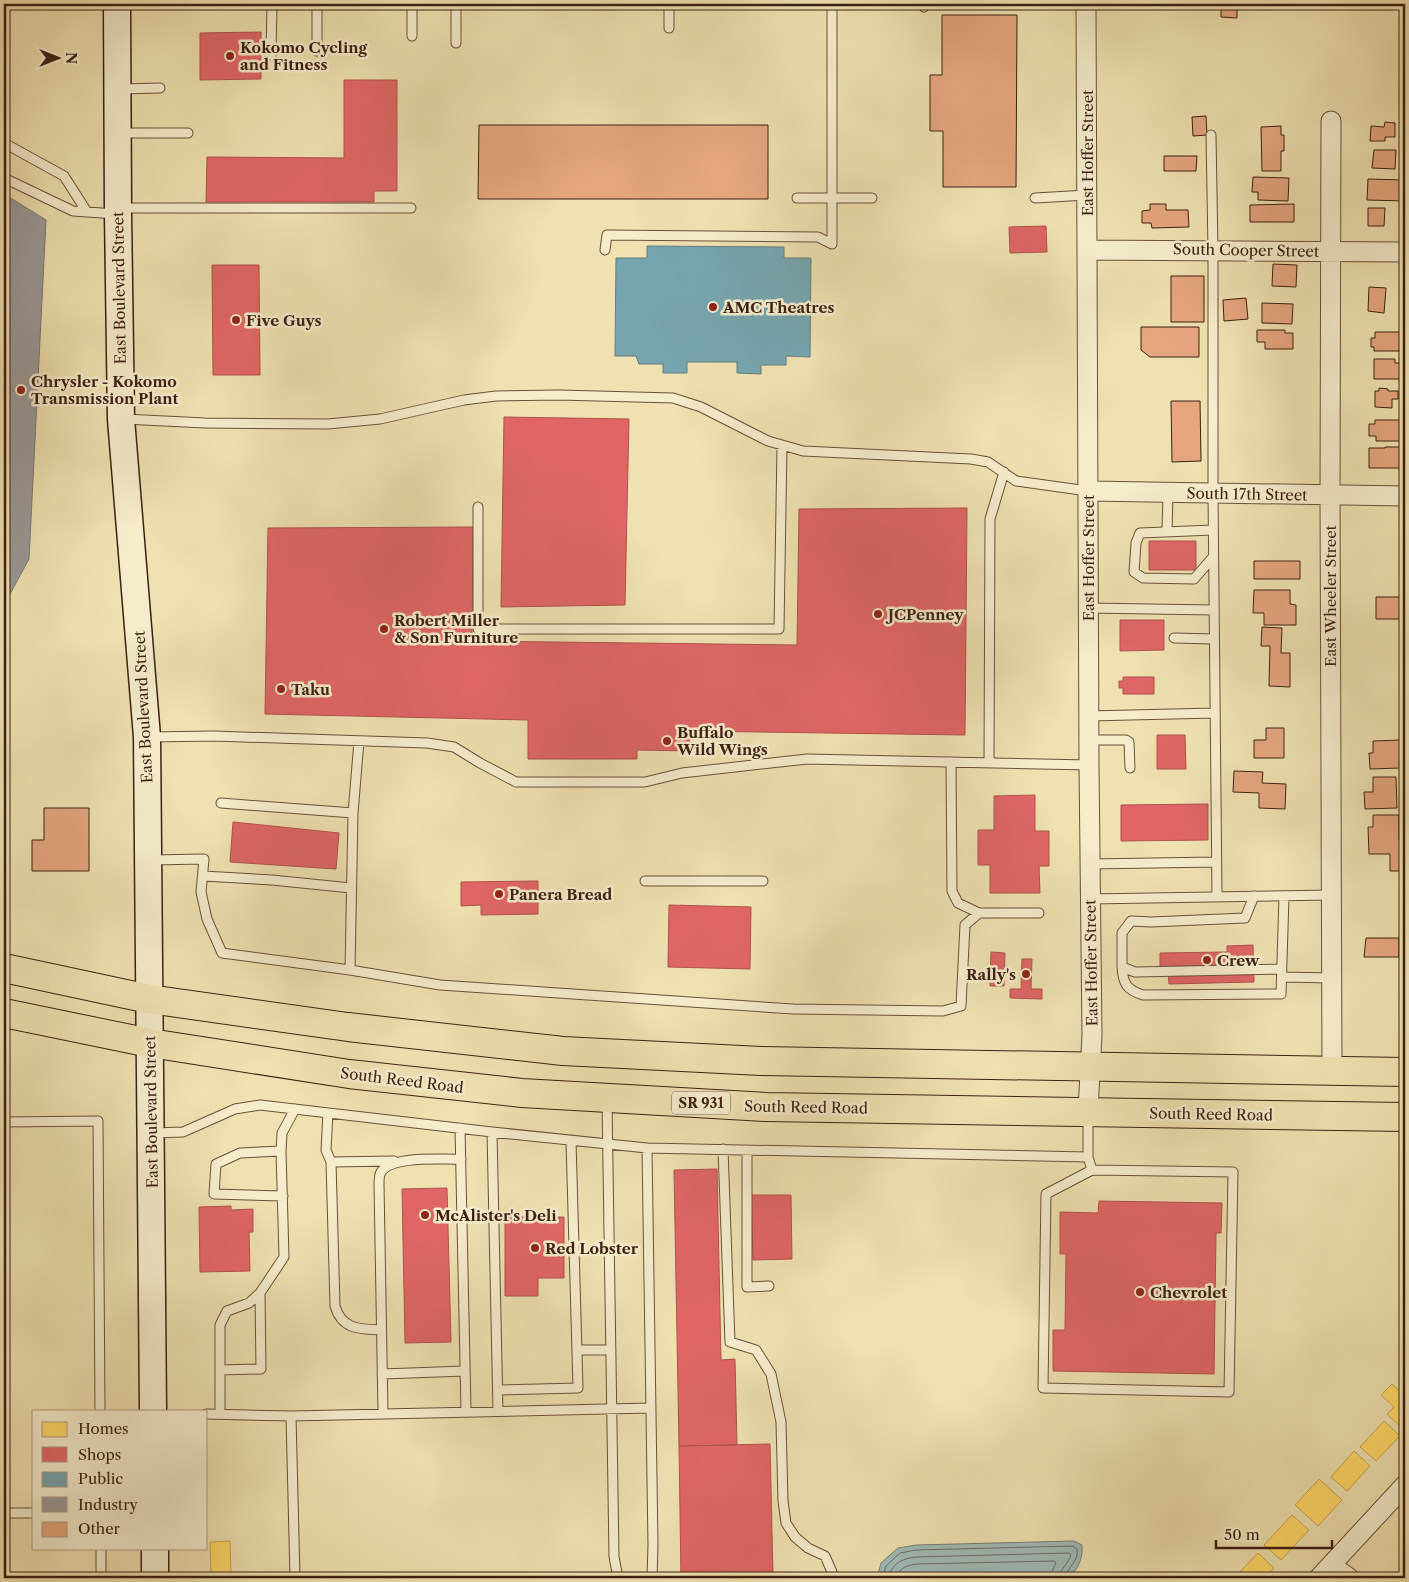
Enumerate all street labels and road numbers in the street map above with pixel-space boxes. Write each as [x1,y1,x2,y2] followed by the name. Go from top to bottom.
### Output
[1078,89,1097,216] street label: East Hoffer Street
[108,211,130,365] street label: East Boulevard Street
[1173,239,1320,261] street label: South Cooper Street
[1186,483,1308,505] street label: South 17th Street
[1079,494,1098,621] street label: East Hoffer Street
[1321,524,1340,667] street label: East Wheeler Street
[129,629,156,784] street label: East Boulevard Street
[1080,899,1102,1027] street label: East Hoffer Street
[140,1035,162,1189] street label: East Boulevard Street
[339,1063,465,1097] street label: South Reed Road
[672,1092,730,1114] road number: SR 931
[744,1096,868,1118] street label: South Reed Road
[1149,1103,1273,1125] street label: South Reed Road

